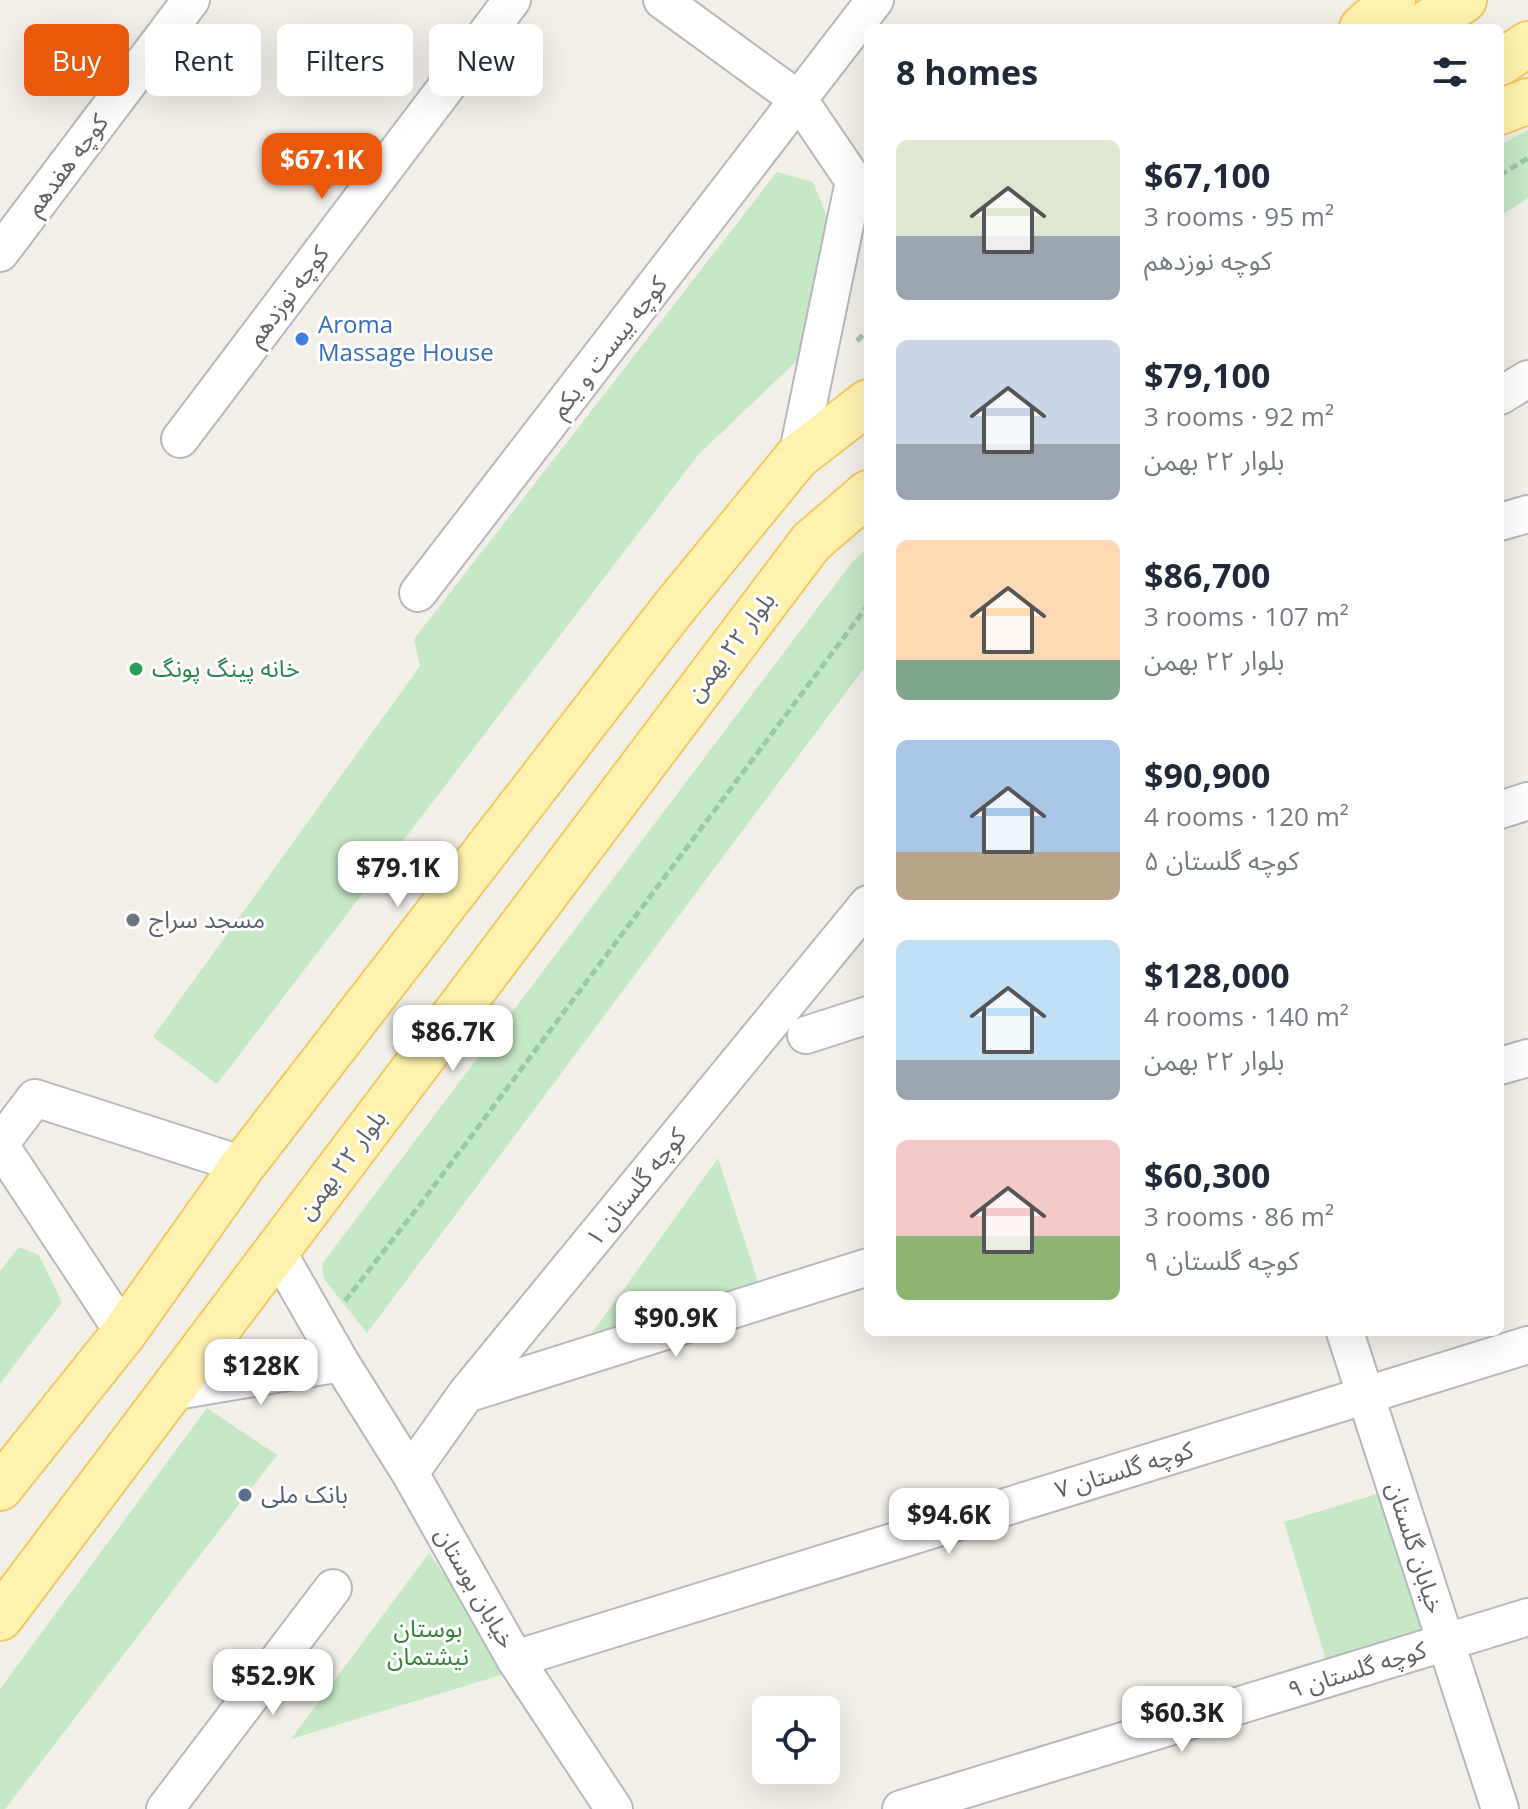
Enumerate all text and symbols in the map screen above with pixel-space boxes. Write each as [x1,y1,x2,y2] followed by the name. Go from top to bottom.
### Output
[24,24,129,96] chip: Buy
[145,24,261,96] chip: Rent
[277,24,413,96] chip: Filters
[429,24,543,96] chip: New
[896,49,1038,95] text: 8 homes
[1428,50,1472,94] icon: filters
[17,106,117,223] street label: کوچه هفدهم
[257,133,387,201] pin: $67.1K
[280,141,364,177] text: $67.1K
[1144,152,1270,198] text: $67,100
[960,172,1056,268] icon: home
[1144,198,1334,234] text: 3 rooms · 95 m²
[238,237,338,353] street label: کوچه نوزدهم
[1144,242,1272,278] text: کوچه نوزدهم
[542,268,676,425] street label: کوچه بیست و یکم
[318,307,494,368] place label: Aroma Massage House
[293,330,311,348] marker: Aroma Massage House
[1144,352,1270,398] text: $79,100
[960,372,1056,468] icon: home
[1144,398,1334,434] text: 3 rooms · 92 m²
[1144,442,1284,478] text: بلوار ۲۲ بهمن
[1144,552,1270,598] text: $86,700
[960,572,1056,668] icon: home
[678,584,782,708] street label: بلوار ۲۲ بهمن
[1144,598,1349,634] text: 3 rooms · 107 m²
[1144,642,1284,678] text: بلوار ۲۲ بهمن
[152,651,300,684] place label: خانه پینگ پونگ
[127,660,145,678] marker: خانه پینگ پونگ
[1144,752,1270,798] text: $90,900
[960,772,1056,868] icon: home
[1144,798,1349,834] text: 4 rooms · 120 m²
[333,841,463,909] pin: $79.1K
[1144,842,1299,878] text: کوچه گلستان ۵
[356,849,440,885] text: $79.1K
[149,902,265,937] place label: مسجد سراج
[124,911,142,929] marker: مسجد سراج
[1144,952,1290,998] text: $128,000
[960,972,1056,1068] icon: home
[1144,998,1349,1034] text: 4 rooms · 140 m²
[388,1005,518,1073] pin: $86.7K
[411,1013,495,1049] text: $86.7K
[1144,1042,1284,1078] text: بلوار ۲۲ بهمن
[289,1102,393,1226] street label: بلوار ۲۲ بهمن
[577,1119,693,1252] street label: کوچه گلستان ۱
[1144,1152,1270,1198] text: $60,300
[960,1172,1056,1268] icon: home
[1144,1198,1334,1234] text: 3 rooms · 86 m²
[1144,1242,1299,1278] text: کوچه گلستان ۹
[611,1291,741,1359] pin: $90.9K
[634,1299,718,1335] text: $90.9K
[205,1339,317,1407] pin: $128K
[223,1347,299,1383] text: $128K
[1050,1432,1198,1505] street label: کوچه گلستان ۷
[261,1477,348,1510] place label: بانک ملی
[1380,1478,1453,1617] street label: خیابان گلستان
[236,1486,254,1504] marker: بانک ملی
[884,1488,1014,1556] pin: $94.6K
[907,1496,991,1532] text: $94.6K
[428,1520,524,1654] street label: خیابان بوستان
[387,1611,469,1672] park label: بوستان نیشتمان
[1283,1632,1431,1705] street label: کوچه گلستان ۹
[208,1649,338,1717] pin: $52.9K
[231,1657,315,1693] text: $52.9K
[1117,1686,1247,1754] pin: $60.3K
[1140,1694,1224,1730] text: $60.3K
[752,1696,840,1784] map controls
[752,1696,840,1784] button: locate

